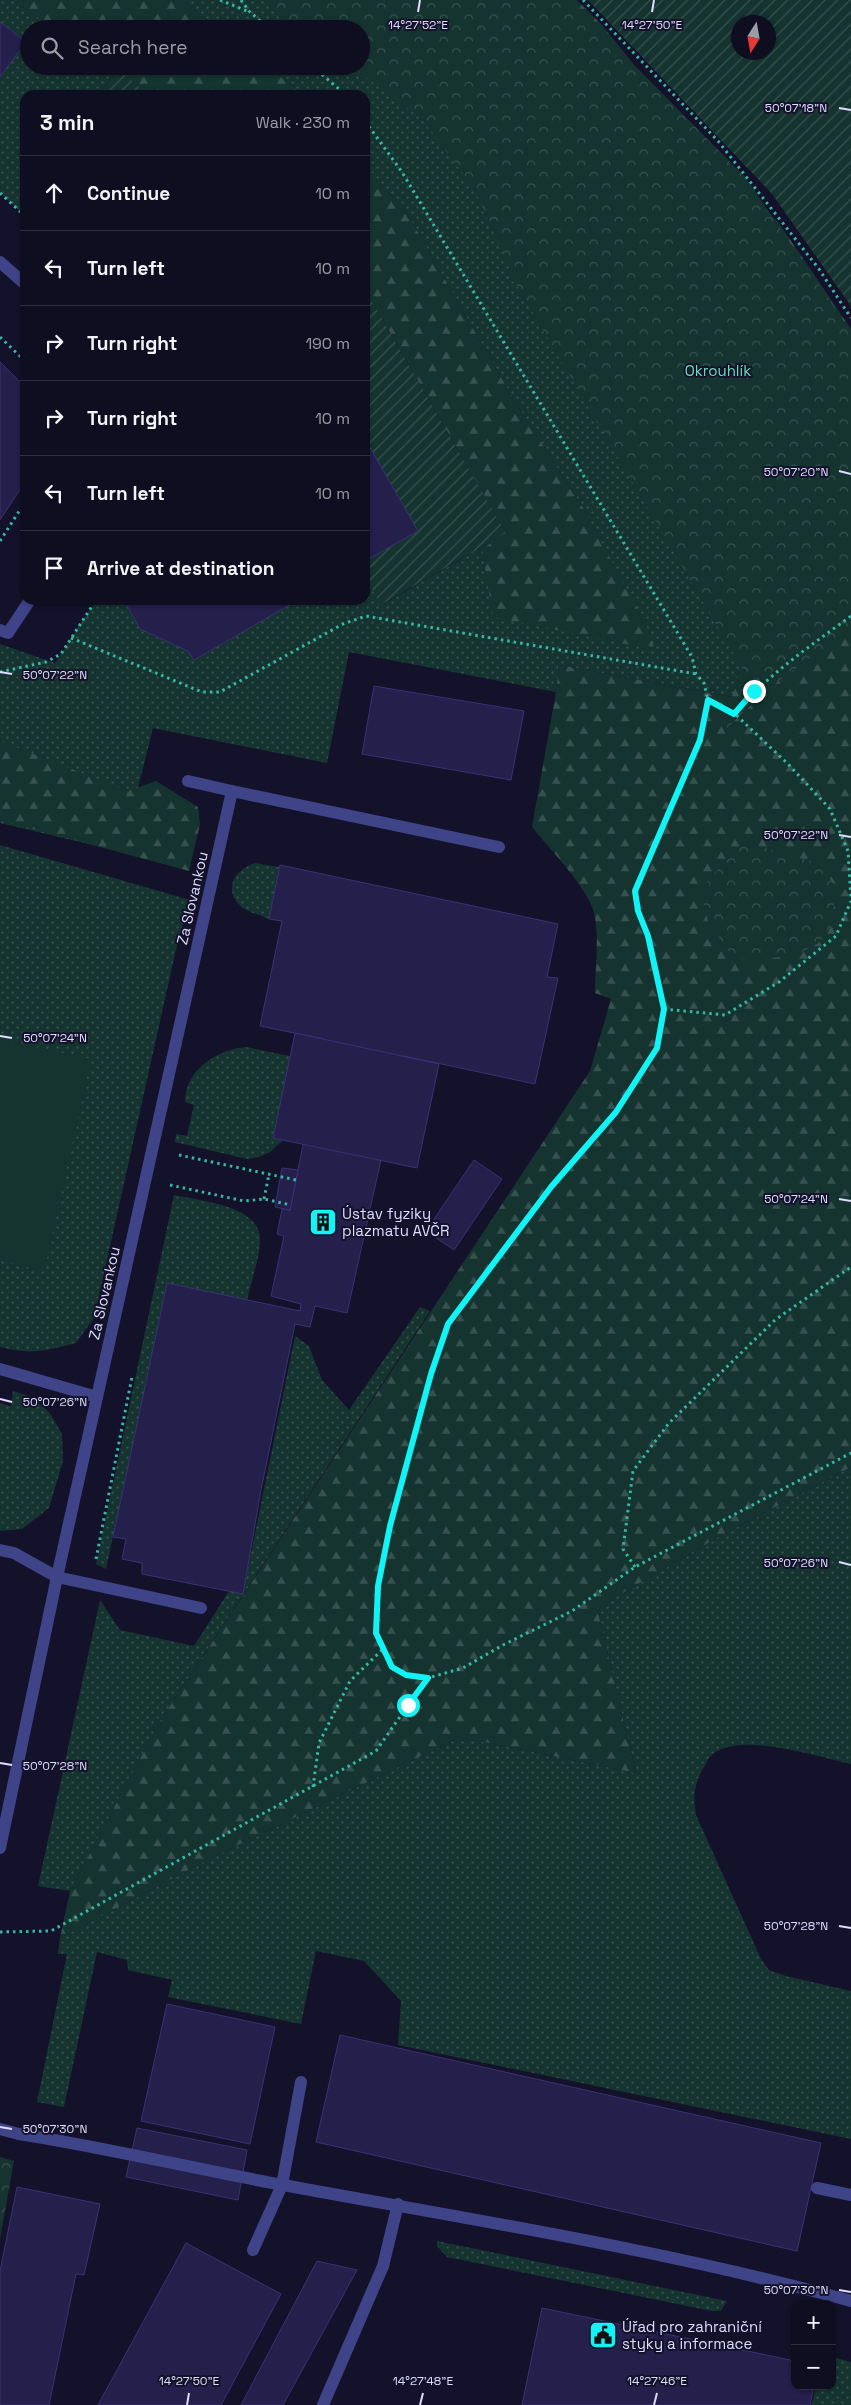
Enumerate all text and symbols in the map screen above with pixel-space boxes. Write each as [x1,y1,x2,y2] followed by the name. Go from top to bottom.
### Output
[731,15,776,60] north arrow
[388,17,448,33] text: 14°27'52"E
[622,17,683,33] text: 14°27'50"E
[20,20,370,75] search box
[38,34,66,62] icon: search
[78,35,188,60] text: Search here
[765,100,827,116] text: 50°07'18"N
[40,109,95,136] text: 3 min
[256,112,350,133] text: Walk · 230 m
[40,179,68,207] icon: ahead
[87,181,170,206] text: Continue
[315,183,350,204] text: 10 m
[40,254,68,282] icon: left
[87,256,165,281] text: Turn left
[315,258,350,279] text: 10 m
[40,329,68,357] icon: right
[87,331,177,356] text: Turn right
[305,333,350,354] text: 190 m
[685,361,751,380] park label: Okrouhlík
[40,404,68,432] icon: right
[87,406,177,431] text: Turn right
[315,408,350,429] text: 10 m
[764,464,828,480] text: 50°07'20"N
[40,479,68,507] icon: left
[87,481,165,506] text: Turn left
[315,483,350,504] text: 10 m
[40,554,68,582] icon: arrive
[87,556,275,581] text: Arrive at destination
[23,667,87,683] text: 50°07'22"N
[743,680,766,703] route end
[764,827,828,843] text: 50°07'22"N
[172,850,212,946] street label: Za Slovankou
[23,1030,87,1046] text: 50°07'24"N
[764,1191,828,1207] text: 50°07'24"N
[342,1204,449,1240] place label: Ústav fyziky plazmatu AVČR
[308,1207,338,1237] building icon: Ústav fyziky plazmatu AVČR
[84,1245,124,1341] street label: Za Slovankou
[23,1394,87,1410] text: 50°07'26"N
[764,1555,828,1571] text: 50°07'26"N
[397,1694,420,1717] route start
[23,1758,87,1774] text: 50°07'28"N
[764,1918,828,1934] text: 50°07'28"N
[23,2121,87,2137] text: 50°07'30"N
[764,2282,828,2298] text: 50°07'30"N
[791,2300,836,2390] map controls
[791,2300,836,2345] button: +
[622,2317,762,2353] place label: Úřad pro zahraniční styky a informace
[588,2320,618,2350] public building icon: Úřad pro zahraniční styky a informace
[791,2345,836,2390] button: −
[159,2373,220,2389] text: 14°27'50"E
[393,2373,453,2389] text: 14°27'48"E
[627,2373,687,2389] text: 14°27'46"E

